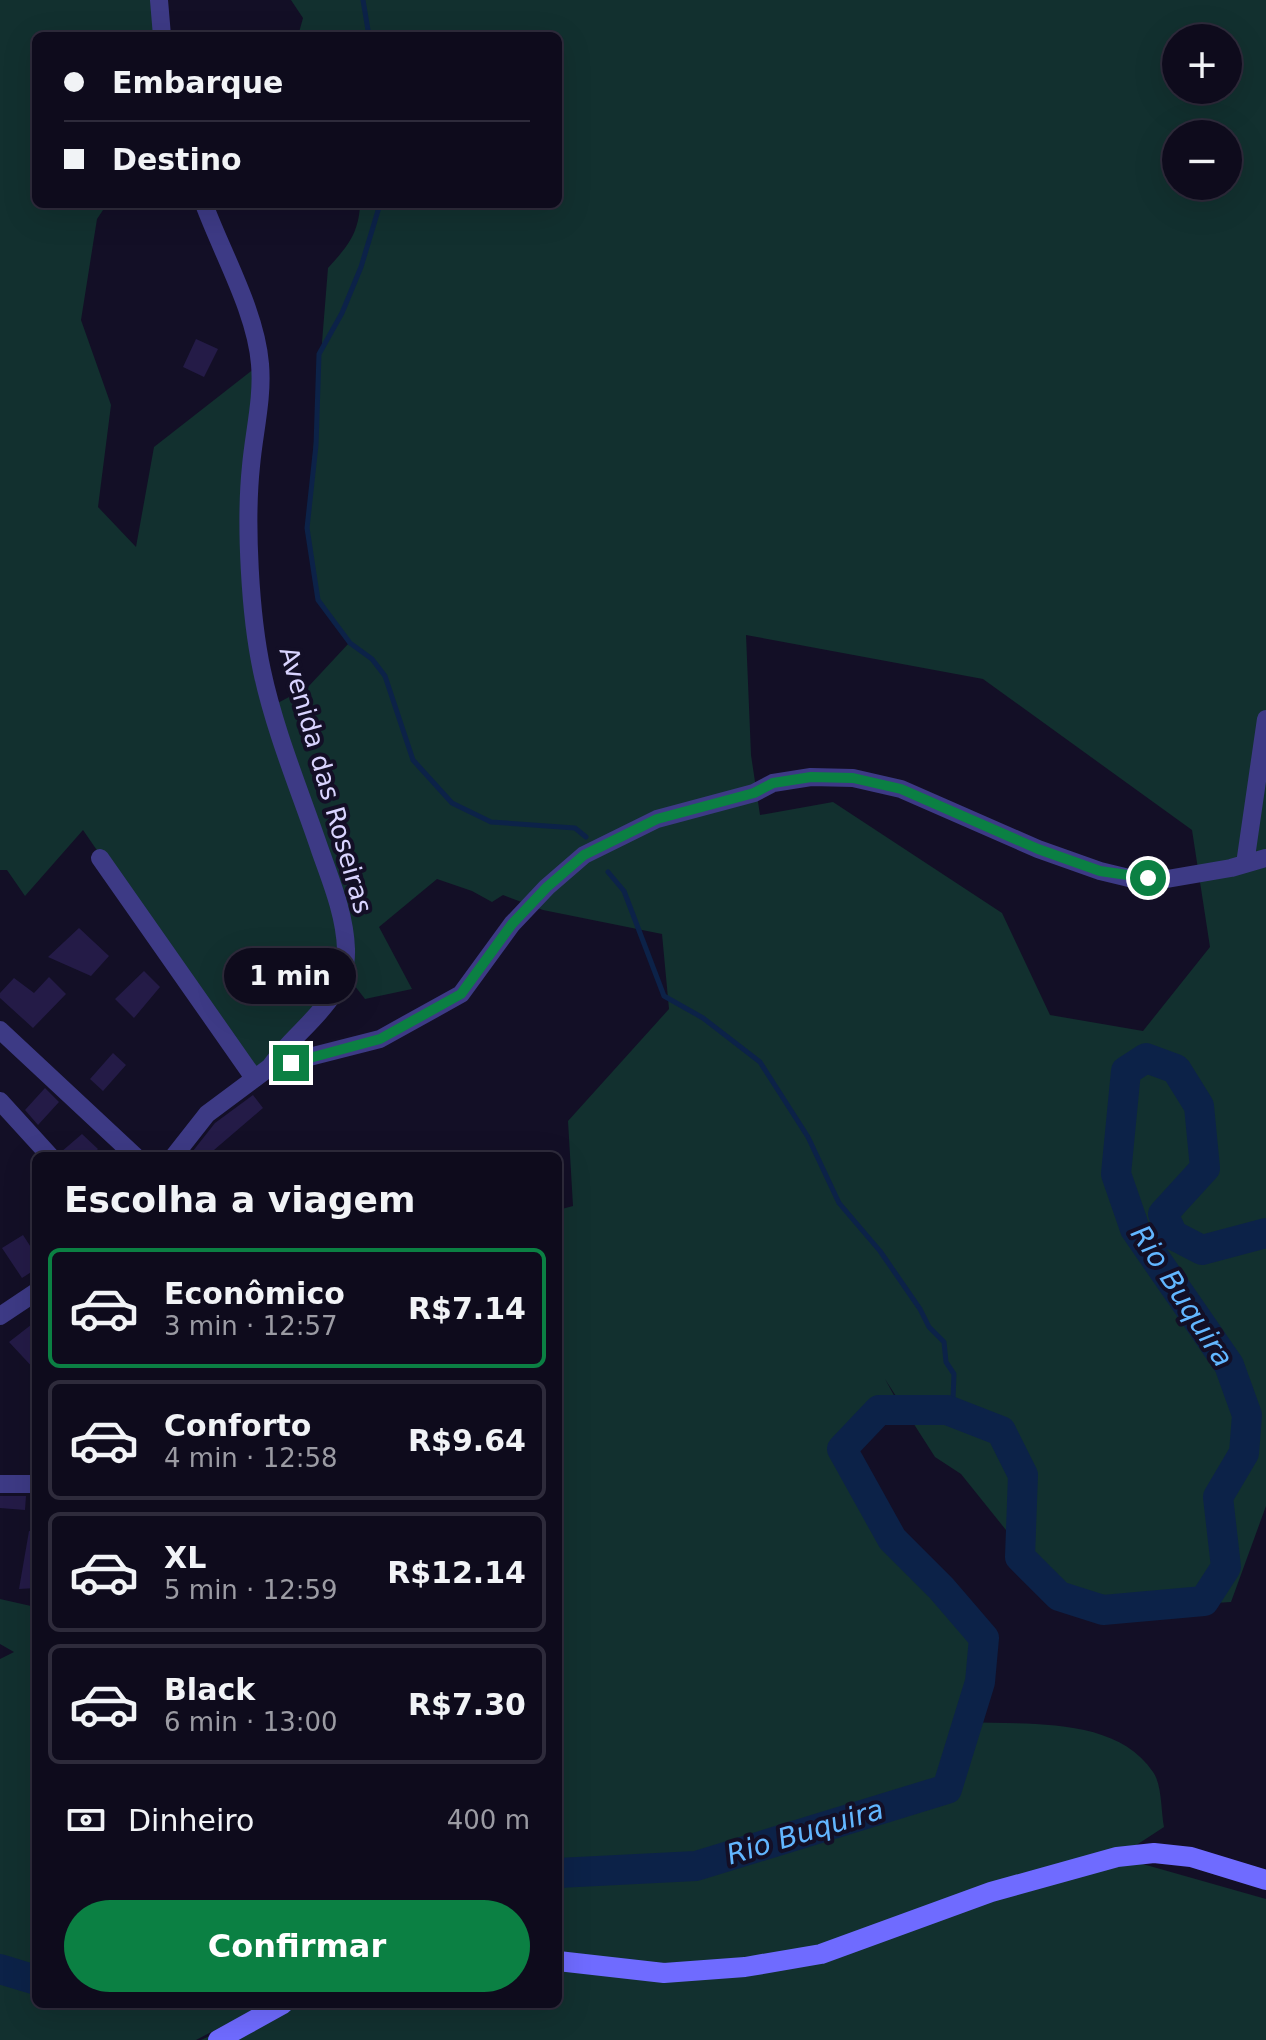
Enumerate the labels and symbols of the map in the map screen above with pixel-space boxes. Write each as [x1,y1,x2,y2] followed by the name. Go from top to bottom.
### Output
[274,643,378,917] street label: Avenida das Roseiras
[1130,860,1166,896] route start
[225,947,357,1003] callout: 1 min
[273,1045,309,1081] route end
[1124,1219,1240,1373] water label: Rio Buquira
[723,1793,887,1871] water label: Rio Buquira

